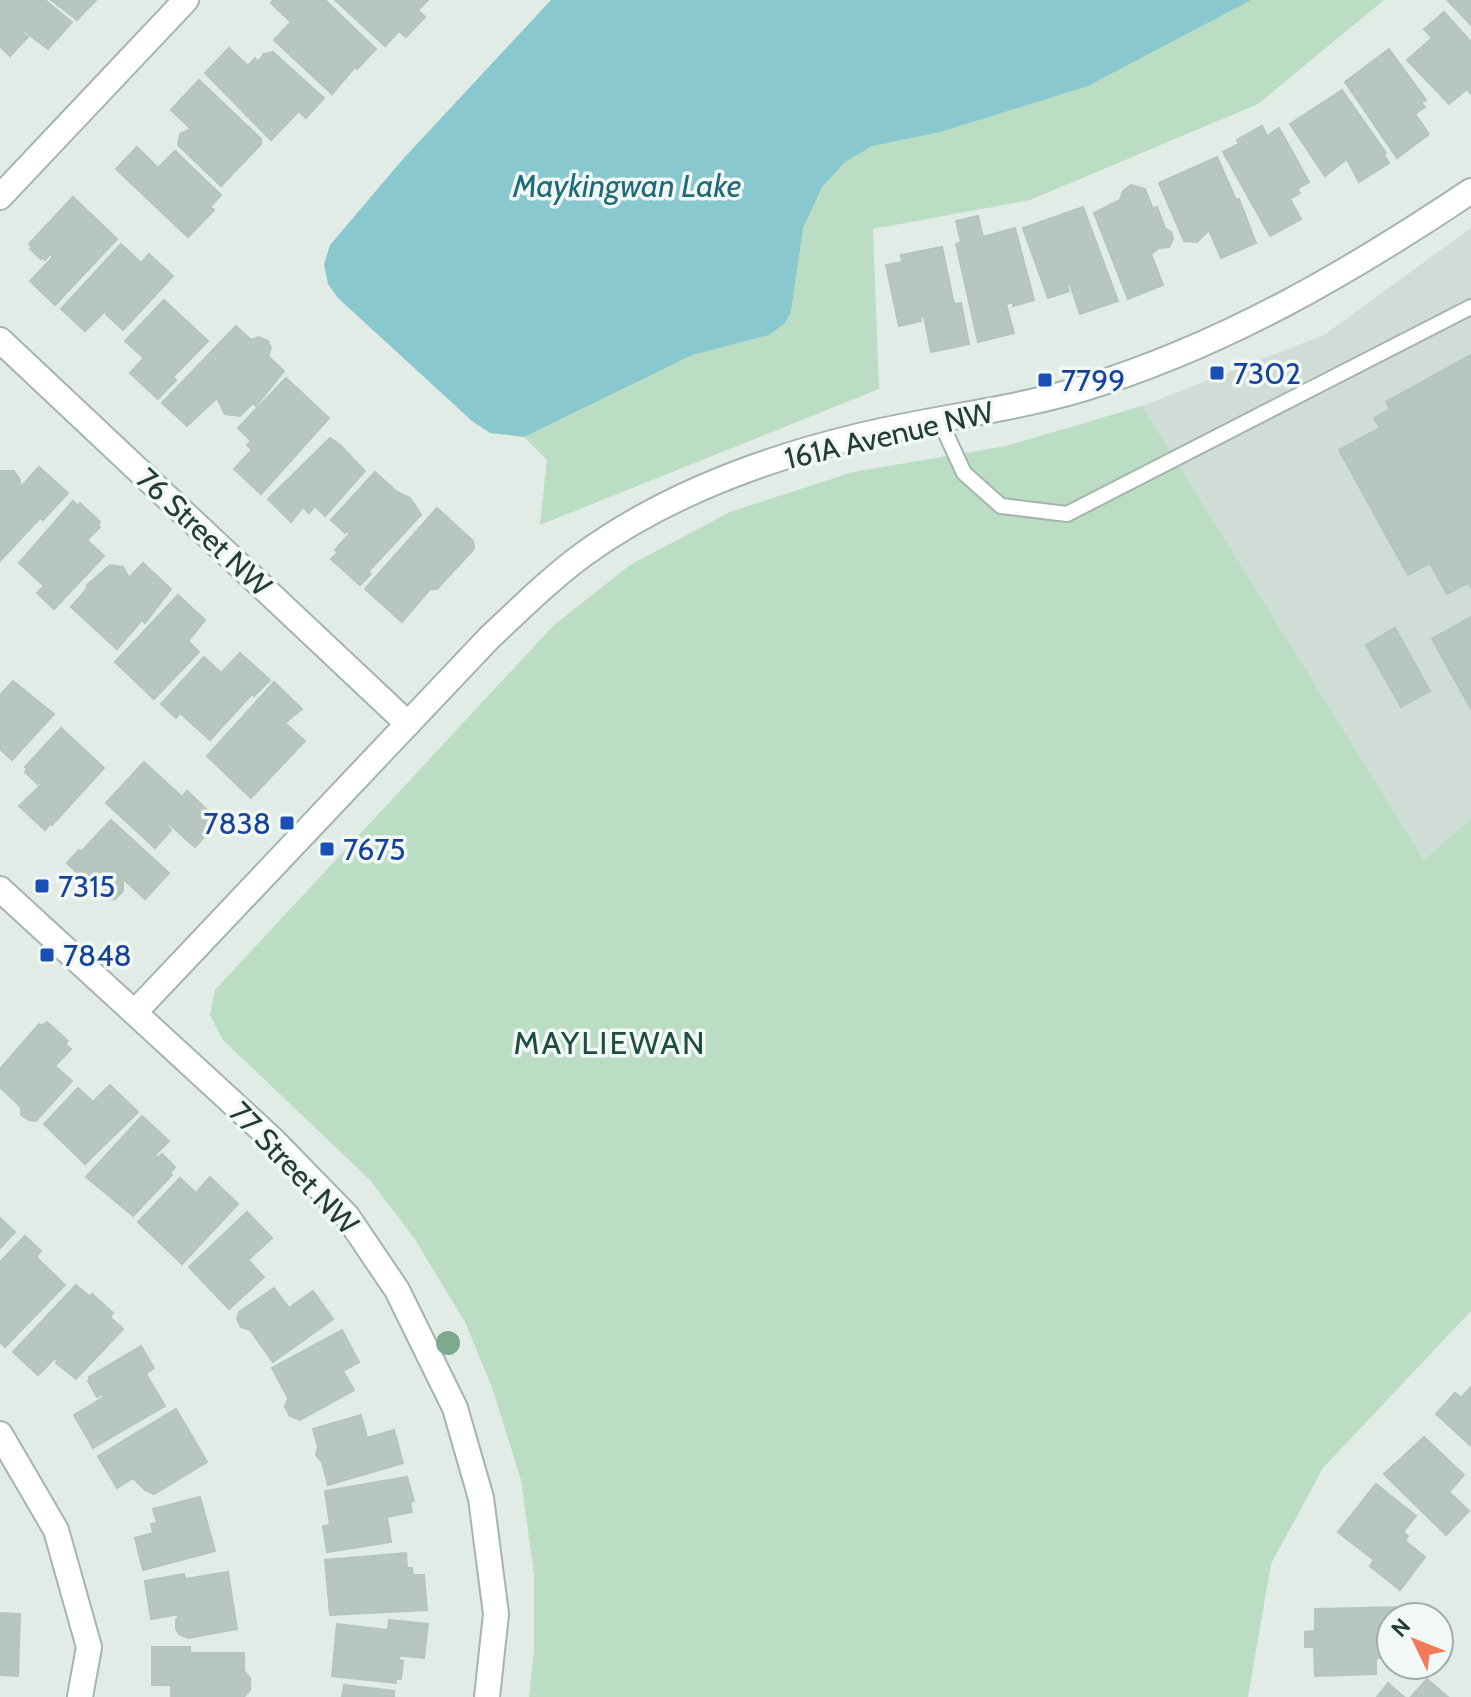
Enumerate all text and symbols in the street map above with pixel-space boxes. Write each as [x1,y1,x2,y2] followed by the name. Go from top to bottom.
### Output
[512,166,741,205] water label: Maykingwan Lake
[1233,355,1301,392] place label: 7302
[1061,362,1125,399] place label: 7799
[1208,364,1226,382] marker: 7302
[1036,371,1054,389] marker: 7799
[781,393,998,477] street label: 161A Avenue NW
[129,460,280,604] street label: 76 Street NW
[203,805,271,842] place label: 7838
[278,814,296,832] marker: 7838
[343,831,406,868] place label: 7675
[318,840,336,858] marker: 7675
[58,868,115,905] place label: 7315
[33,877,51,895] marker: 7315
[63,937,132,974] place label: 7848
[38,946,56,964] marker: 7848
[513,1023,707,1062] district label: MAYLIEWAN
[222,1094,367,1243] street label: 77 Street NW
[1375,1601,1455,1681] north arrow
[1386,1613,1416,1643] text: N

